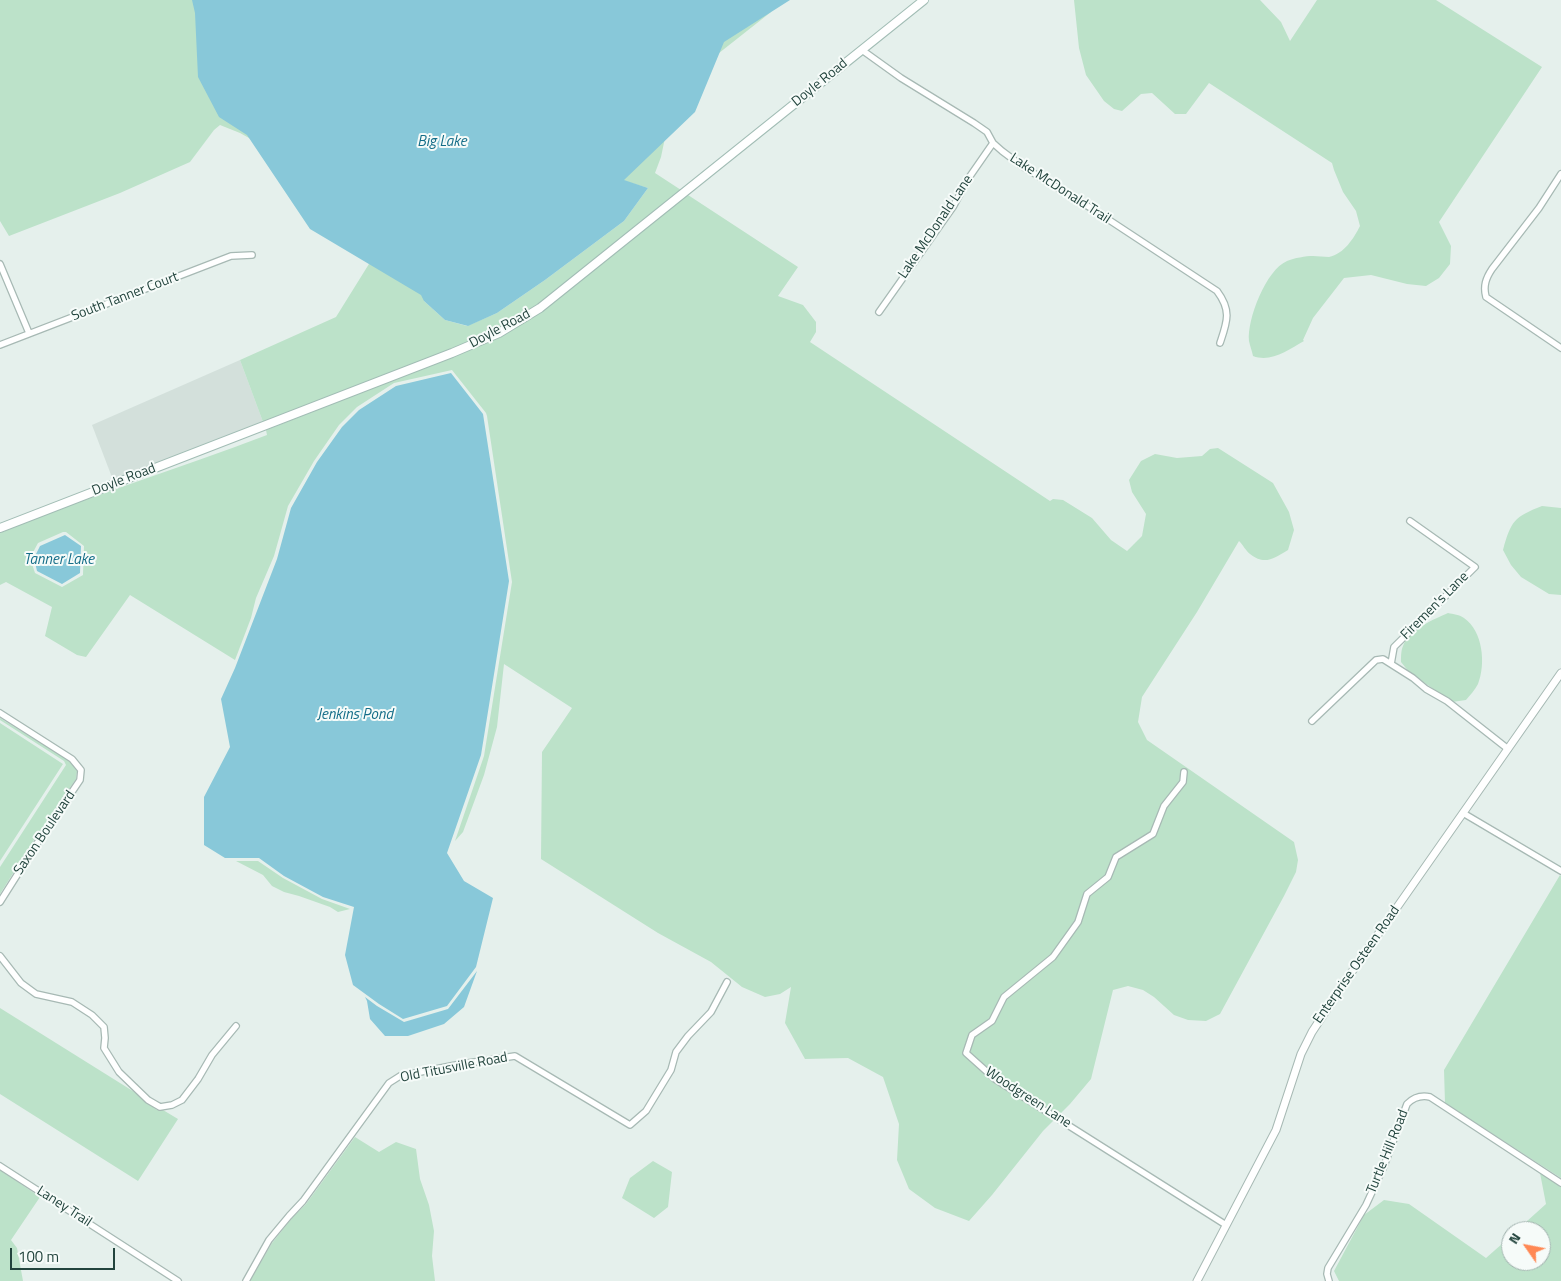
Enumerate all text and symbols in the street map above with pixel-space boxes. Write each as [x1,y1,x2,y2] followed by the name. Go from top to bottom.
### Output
[789,55,851,111] street label: Doyle Road
[417,133,467,151] water label: Big Lake
[1006,150,1114,228] street label: Lake McDonald Trail
[895,172,977,282] street label: Lake McDonald Lane
[69,269,181,325] street label: South Tanner Court
[467,306,533,352] street label: Doyle Road
[90,460,158,500] street label: Doyle Road
[24,551,94,569] water label: Tanner Lake
[1398,569,1472,643] street label: Firemen's Lane
[317,706,393,724] water label: Jenkins Pond
[11,788,79,878] street label: Saxon Boulevard
[1310,903,1404,1027] street label: Enterprise Osteen Road
[399,1049,509,1087] street label: Old Titusville Road
[982,1064,1074,1132] street label: Woodgreen Lane
[1364,1108,1412,1196] street label: Turtle Hill Road
[33,1183,95,1231] street label: Laney Trail
[1501,1221,1551,1271] north arrow
[1502,1228,1525,1248] text: N
[12,1238,118,1270] scale bar
[18,1245,59,1268] text: 100 m

